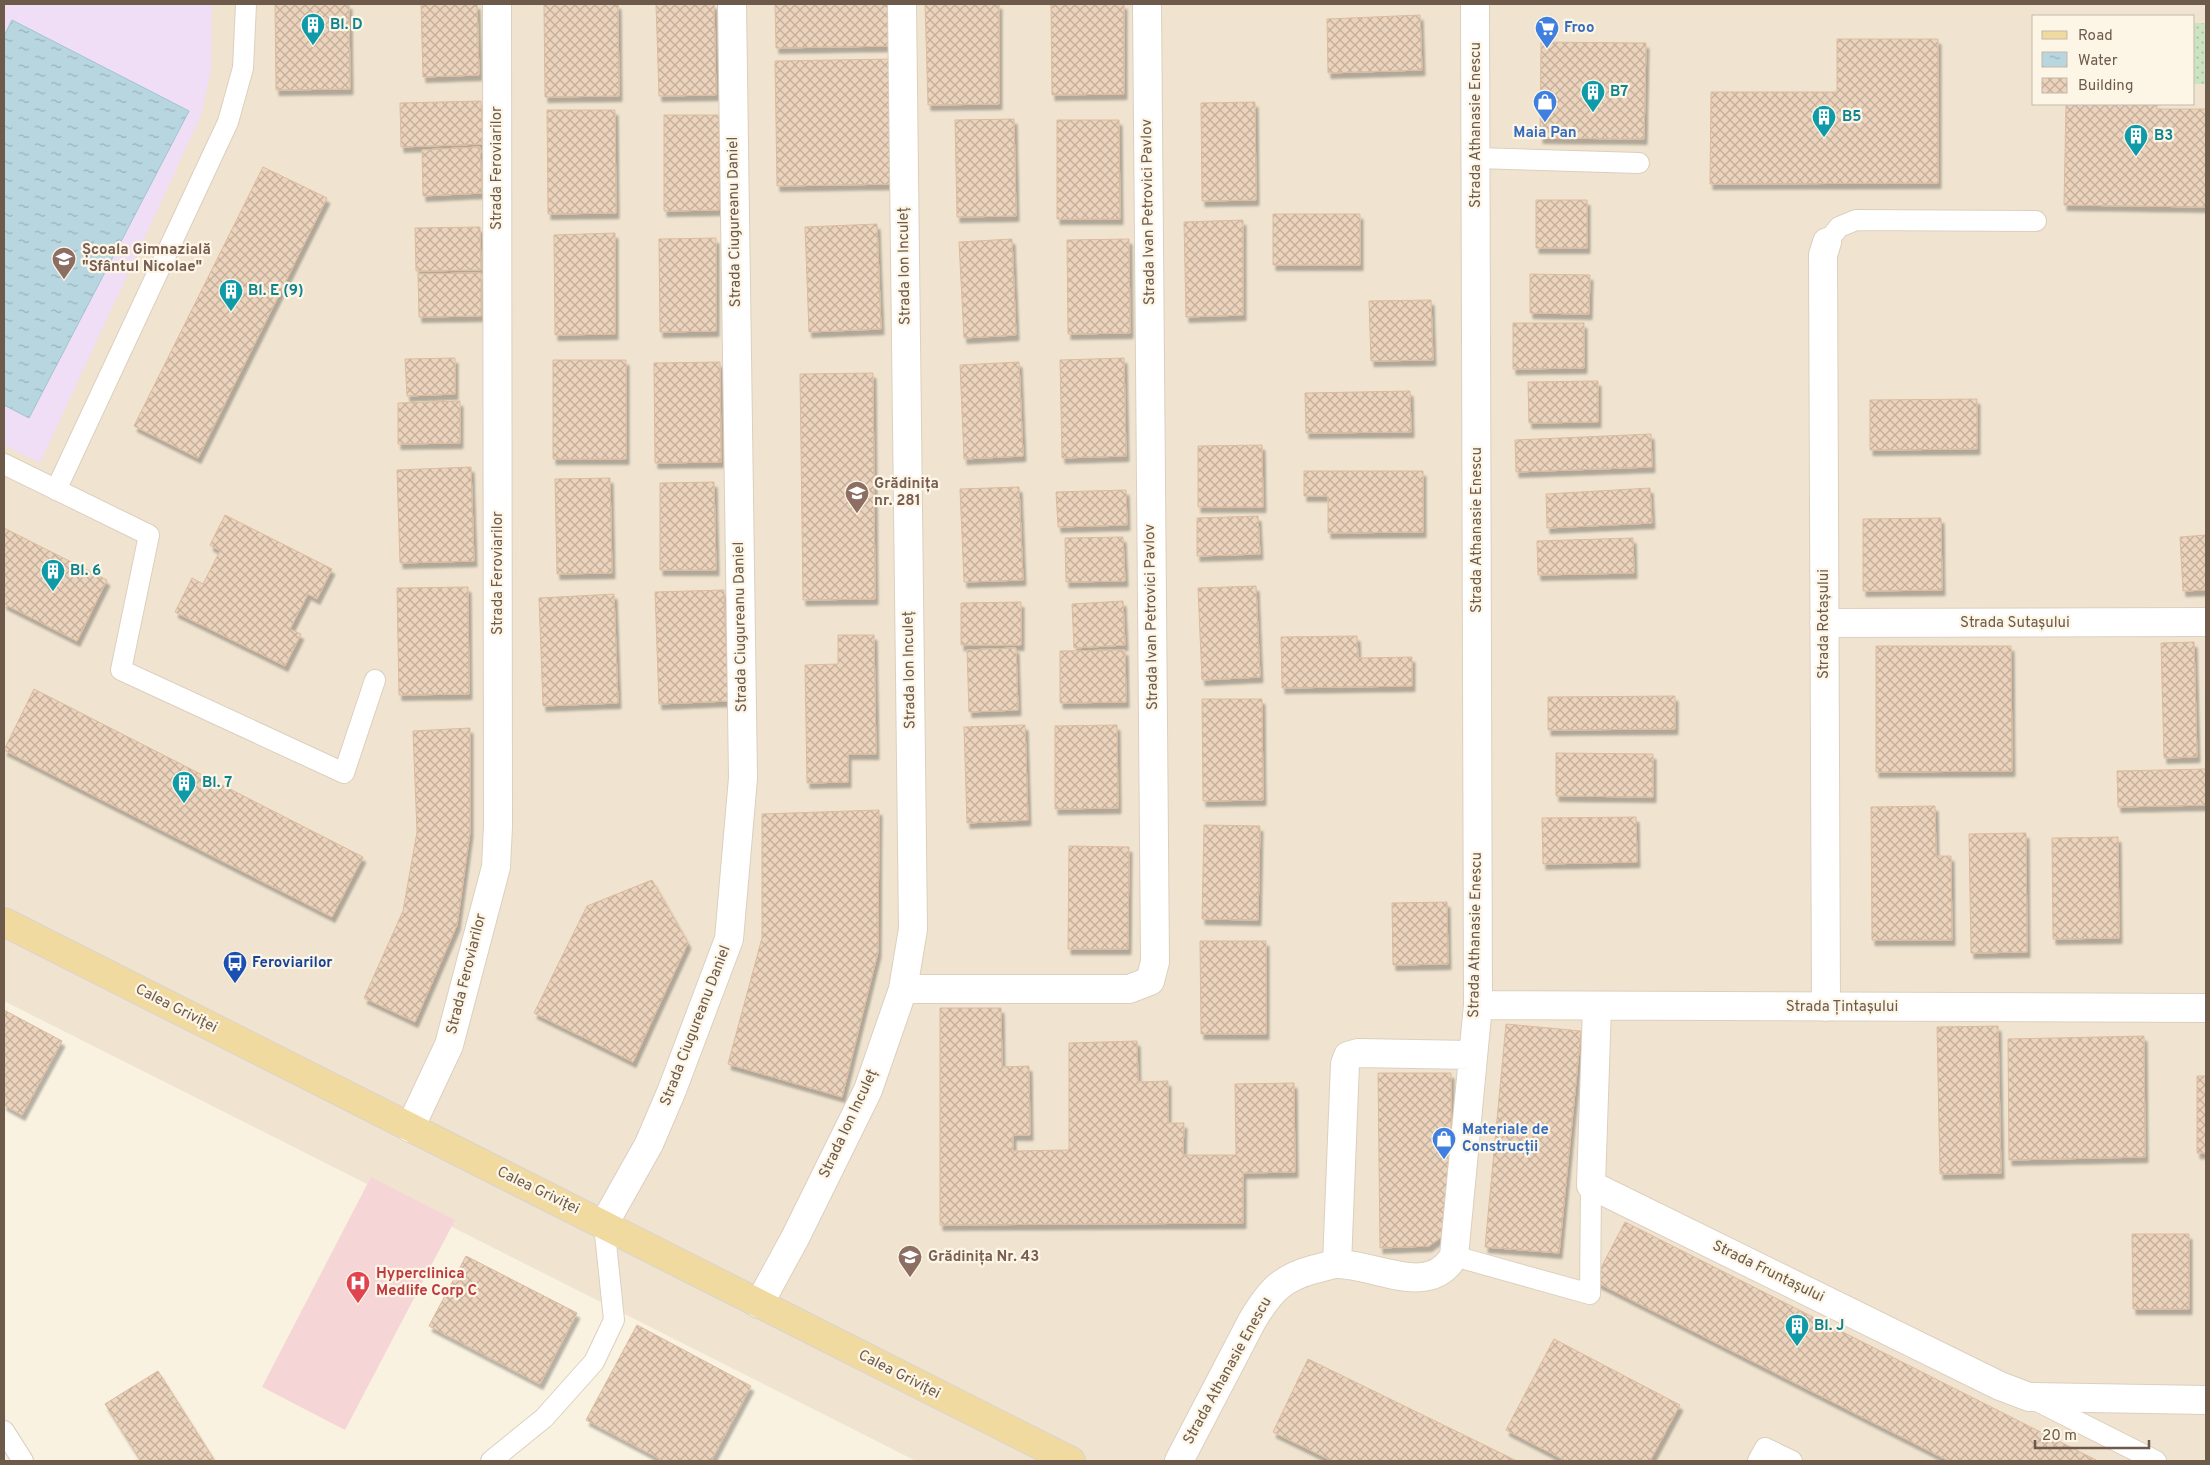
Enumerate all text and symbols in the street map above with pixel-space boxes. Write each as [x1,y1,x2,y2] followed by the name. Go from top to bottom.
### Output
[300,12,326,46] building icon: Bl. D
[1534,15,1560,49] supermarket icon: Froo
[2032,15,2195,105] legend
[330,16,363,35] place label: Bl. D
[1564,19,1594,38] place label: Froo
[2078,27,2113,46] text: Road
[1467,42,1486,208] street label: Strada Athanasie Enescu
[2078,52,2118,71] text: Water
[2078,77,2133,96] text: Building
[1580,79,1606,113] building icon: B7
[1610,83,1628,102] place label: B7
[1532,89,1558,123] shop icon: Maia Pan
[1811,104,1837,138] building icon: B5
[488,106,507,230] street label: Strada Feroviarilor
[1842,108,1862,127] place label: B5
[1138,118,1160,305] street label: Strada Ivan Petrovici Pavlov
[2123,123,2149,157] building icon: B3
[1513,124,1577,143] place label: Maia Pan
[2154,127,2173,146] place label: B3
[724,137,746,307] street label: Strada Ciugureanu Daniel
[894,207,916,325] street label: Strada Ion Inculeț
[82,241,211,277] place label: Școala Gimnazială "Sfântul Nicolae"
[51,246,77,280] school or university icon: Școala Gimnazială "Sfântul Nicolae"
[218,278,244,312] building icon: Bl. E (9)
[248,282,304,301] place label: Bl. E (9)
[1468,447,1487,613] street label: Strada Athanasie Enescu
[874,475,939,511] place label: Grădinița nr. 281
[844,480,870,514] school or university icon: Grădinița nr. 281
[489,511,508,635] street label: Strada Feroviarilor
[1141,523,1163,710] street label: Strada Ivan Petrovici Pavlov
[730,542,752,712] street label: Strada Ciugureanu Daniel
[40,558,66,592] building icon: Bl. 6
[70,562,101,581] place label: Bl. 6
[1815,569,1834,679] street label: Strada Rotașului
[899,611,921,729] street label: Strada Ion Inculeț
[1960,614,2070,633] street label: Strada Sutașului
[171,770,197,804] building icon: Bl. 7
[202,774,232,793] place label: Bl. 7
[1465,852,1487,1018] street label: Strada Athanasie Enescu
[443,911,491,1036] street label: Strada Feroviarilor
[657,943,735,1109] street label: Strada Ciugureanu Daniel
[222,950,248,984] bus stop icon: Feroviarilor
[252,954,333,973] place label: Feroviarilor
[132,980,220,1038] street label: Calea Griviței
[1786,998,1898,1017] street label: Strada Țintașului
[815,1066,883,1182] street label: Strada Ion Inculeț
[1462,1121,1549,1157] place label: Materiale de Construcții
[1431,1126,1457,1160] shop icon: Materiale de Construcții
[494,1163,582,1219] street label: Calea Griviței
[1709,1237,1827,1307] street label: Strada Fruntașului
[897,1244,923,1278] school or university icon: Grădinița Nr. 43
[928,1248,1039,1267] place label: Grădinița Nr. 43
[376,1265,477,1301] place label: Hyperclinica Medlife Corp C
[345,1270,371,1304] hospital icon: Hyperclinica Medlife Corp C
[1180,1294,1276,1448] street label: Strada Athanasie Enescu
[1784,1313,1810,1347] building icon: Bl. J
[1814,1317,1844,1336] place label: Bl. J
[855,1346,943,1404] street label: Calea Griviței
[2035,1418,2149,1450] scale bar
[2042,1427,2077,1446] text: 20 m

